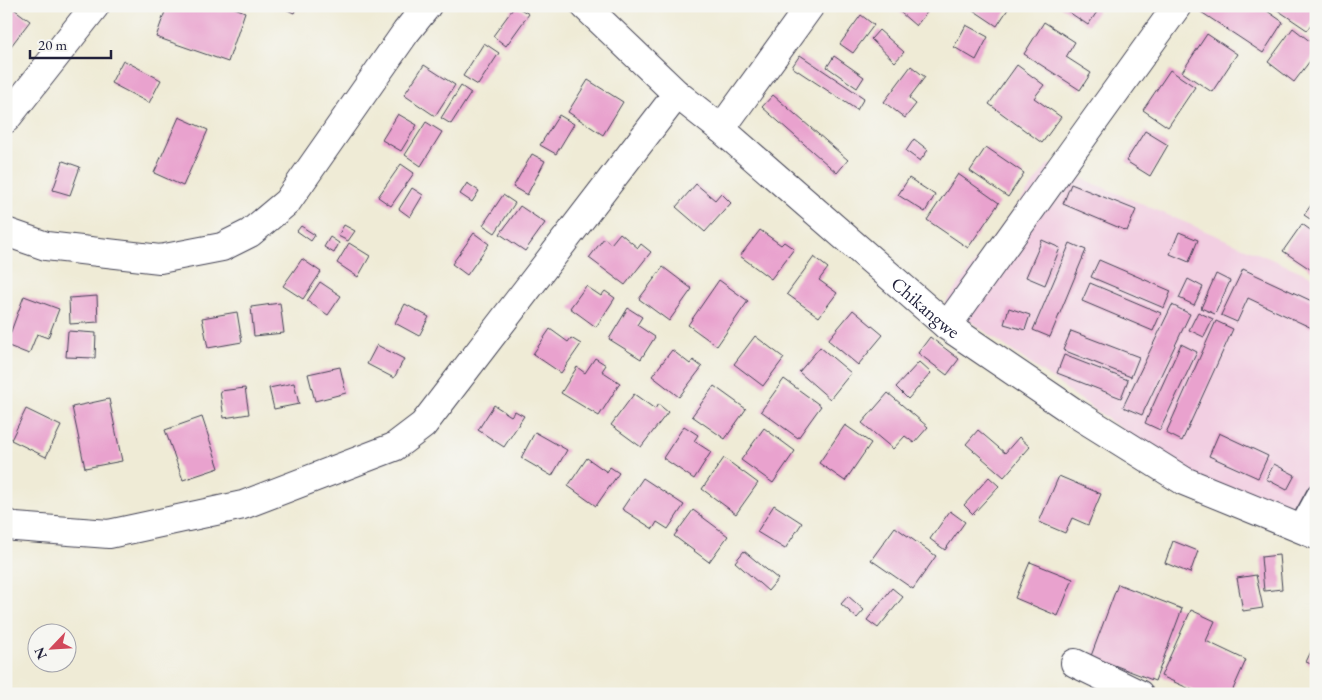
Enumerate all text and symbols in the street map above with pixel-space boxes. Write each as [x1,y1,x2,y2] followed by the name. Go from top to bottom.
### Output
[30,28,111,60] scale bar
[38,35,67,54] text: 20 m
[886,271,965,344] street label: Chikangwe
[28,622,78,672] north arrow
[29,644,51,662] text: N

